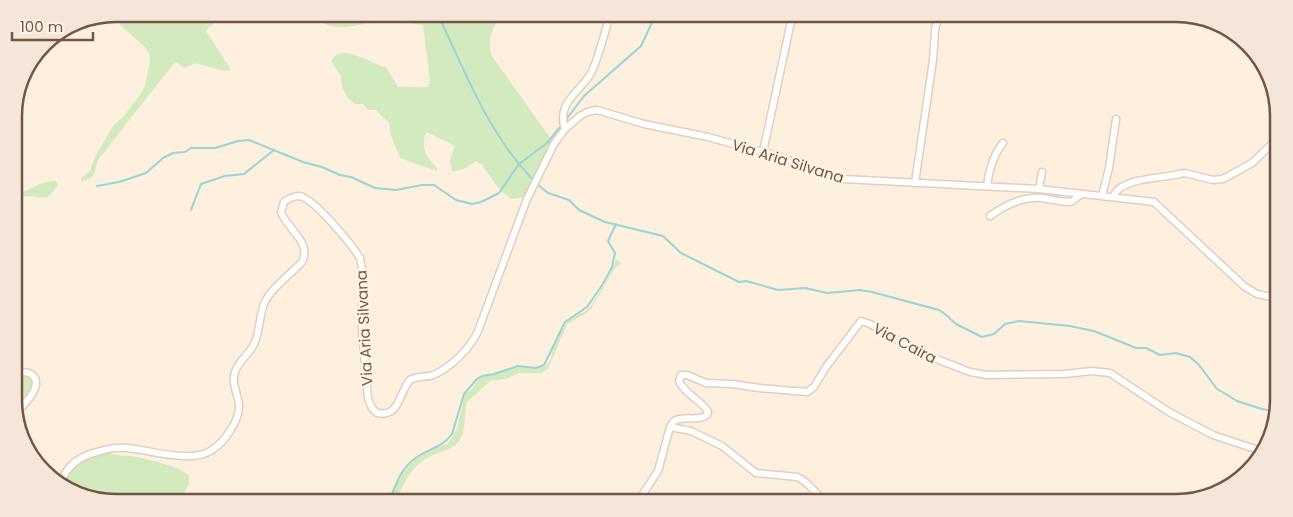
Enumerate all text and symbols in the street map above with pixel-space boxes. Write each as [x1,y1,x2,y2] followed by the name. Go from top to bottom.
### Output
[12,10,94,42] scale bar
[20,16,63,37] text: 100 m
[729,134,847,188] street label: Via Aria Silvana
[350,270,378,386] street label: Via Aria Silvana
[870,318,940,368] street label: Via Caira

